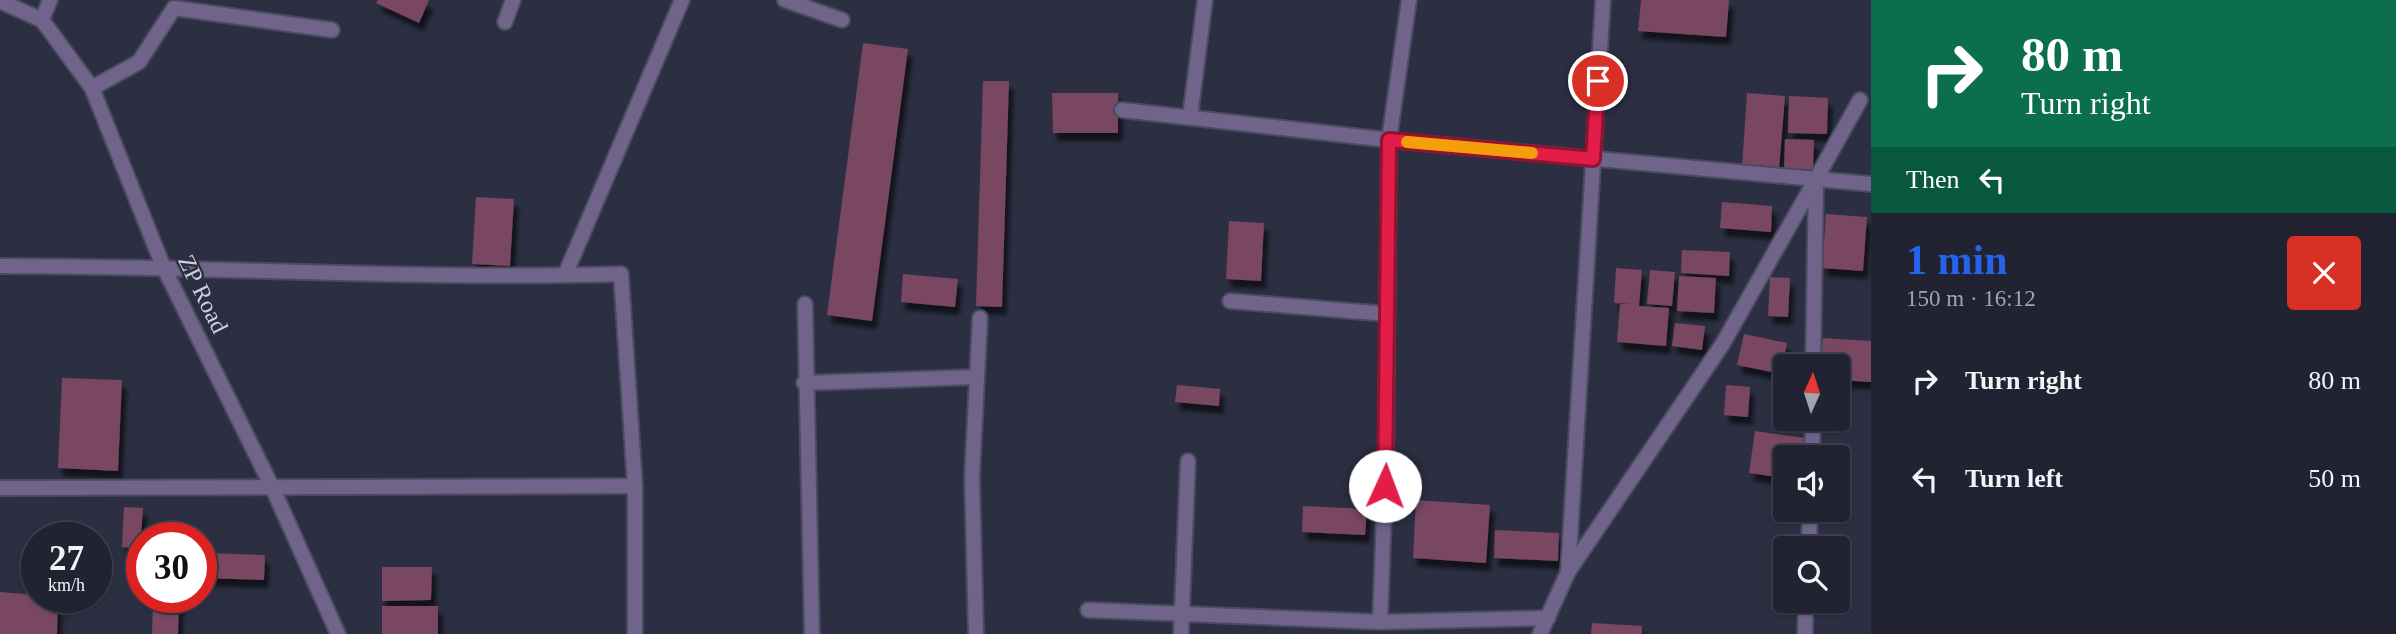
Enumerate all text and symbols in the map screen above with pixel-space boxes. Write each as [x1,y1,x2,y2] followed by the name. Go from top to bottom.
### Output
[2021,27,2123,82] text: 80 m
[1906,28,1997,119] icon: right
[1568,51,1628,111] pin
[1579,62,1617,100] icon: arrive
[2021,85,2151,121] text: Turn right
[1973,161,2011,199] icon: left
[1906,165,1959,194] text: Then
[2287,236,2361,310] button: close
[1906,237,2008,283] text: 1 min
[173,251,233,337] street label: ZP Road
[1906,286,2036,311] text: 150 m · 16:12
[1773,354,1850,430] north arrow
[1773,354,1850,613] map controls
[1906,362,1944,400] icon: right
[1965,366,2082,395] text: Turn right
[2308,366,2361,395] text: 80 m
[1773,445,1850,522] button: sound
[1348,449,1422,523] position arrow
[1906,460,1944,498] icon: left
[1965,464,2063,493] text: Turn left
[2308,464,2361,493] text: 50 m
[126,522,217,613] speed limit sign: 30
[1773,536,1850,613] button: search
[49,539,84,578] text: 27
[48,575,85,595] text: km/h

